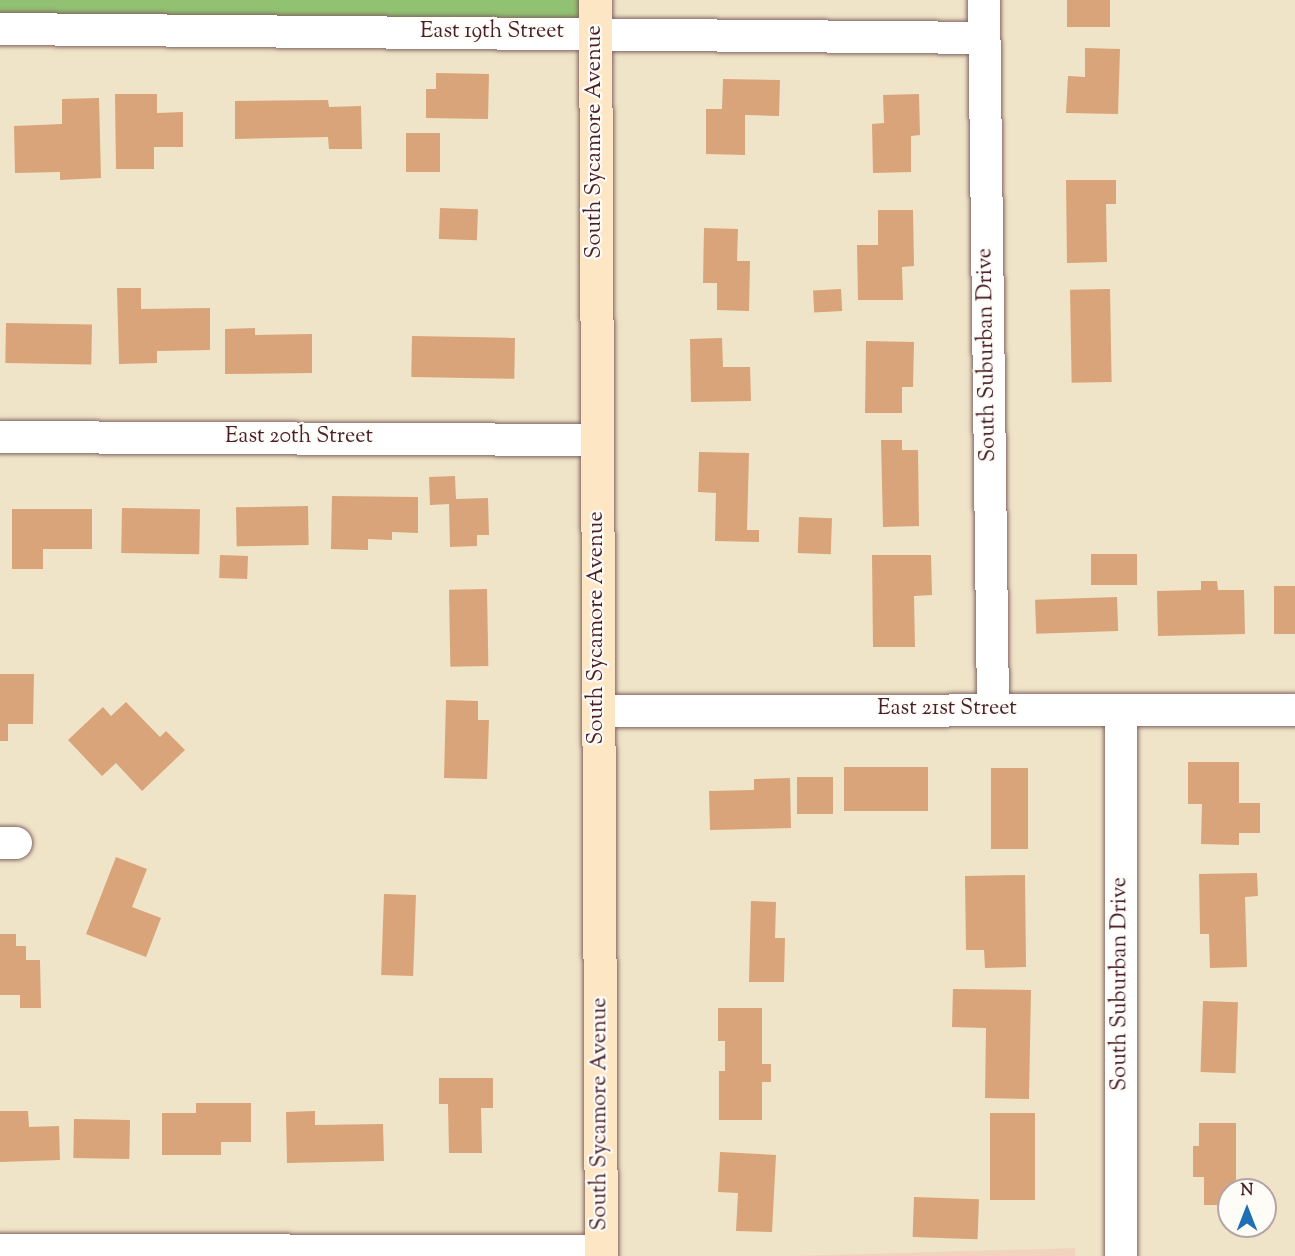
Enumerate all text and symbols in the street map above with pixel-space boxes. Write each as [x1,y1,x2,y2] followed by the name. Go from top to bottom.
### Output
[420,20,564,46] street label: East 19th Street
[583,25,609,259] street label: South Sycamore Avenue
[973,248,1003,462] street label: South Suburban Drive
[225,425,373,451] street label: East 20th Street
[585,511,611,745] street label: South Sycamore Avenue
[877,697,1017,723] street label: East 21st Street
[1108,877,1134,1091] street label: South Suburban Drive
[588,997,614,1231] street label: South Sycamore Avenue
[1217,1178,1277,1238] north arrow
[1241,1180,1253,1203] text: N

